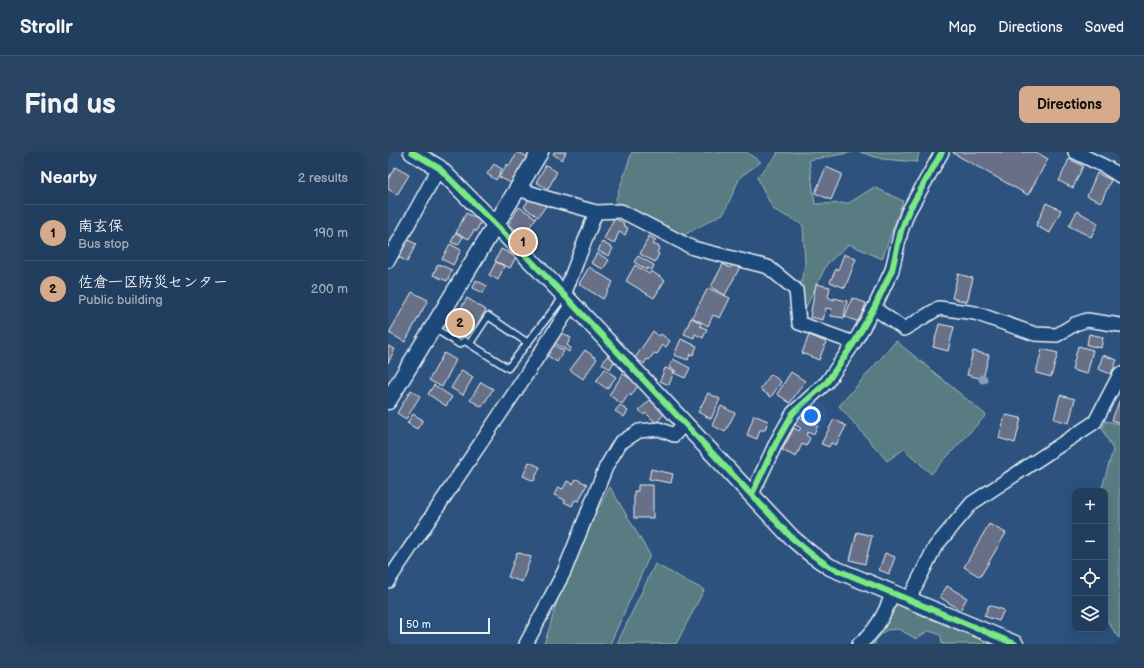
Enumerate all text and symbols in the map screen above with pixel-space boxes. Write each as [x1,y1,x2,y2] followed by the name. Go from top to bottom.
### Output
[20,16,73,39] text: Strollr
[948,19,976,36] text: Map
[998,19,1063,36] text: Directions
[1085,19,1124,36] text: Saved
[1019,86,1120,123] button: Directions
[24,88,116,121] text: Find us
[40,168,97,188] text: Nearby
[298,170,348,186] text: 2 results
[78,217,123,236] text: 南玄保
[50,225,56,241] text: 1
[314,225,348,241] text: 190 m
[510,227,536,257] pin: 1
[78,236,129,252] text: Bus stop
[78,273,228,292] text: 佐倉一区防災センター
[49,281,57,297] text: 2
[311,281,348,297] text: 200 m
[78,292,163,308] text: Public building
[447,308,473,338] pin: 2
[801,406,821,426] your location
[1072,488,1108,632] map controls
[1072,488,1108,524] button: +
[1072,524,1108,560] button: −
[1072,560,1108,596] button: locate
[1072,596,1108,632] button: layers
[400,616,490,635] scale bar
[406,618,431,631] text: 50 m

